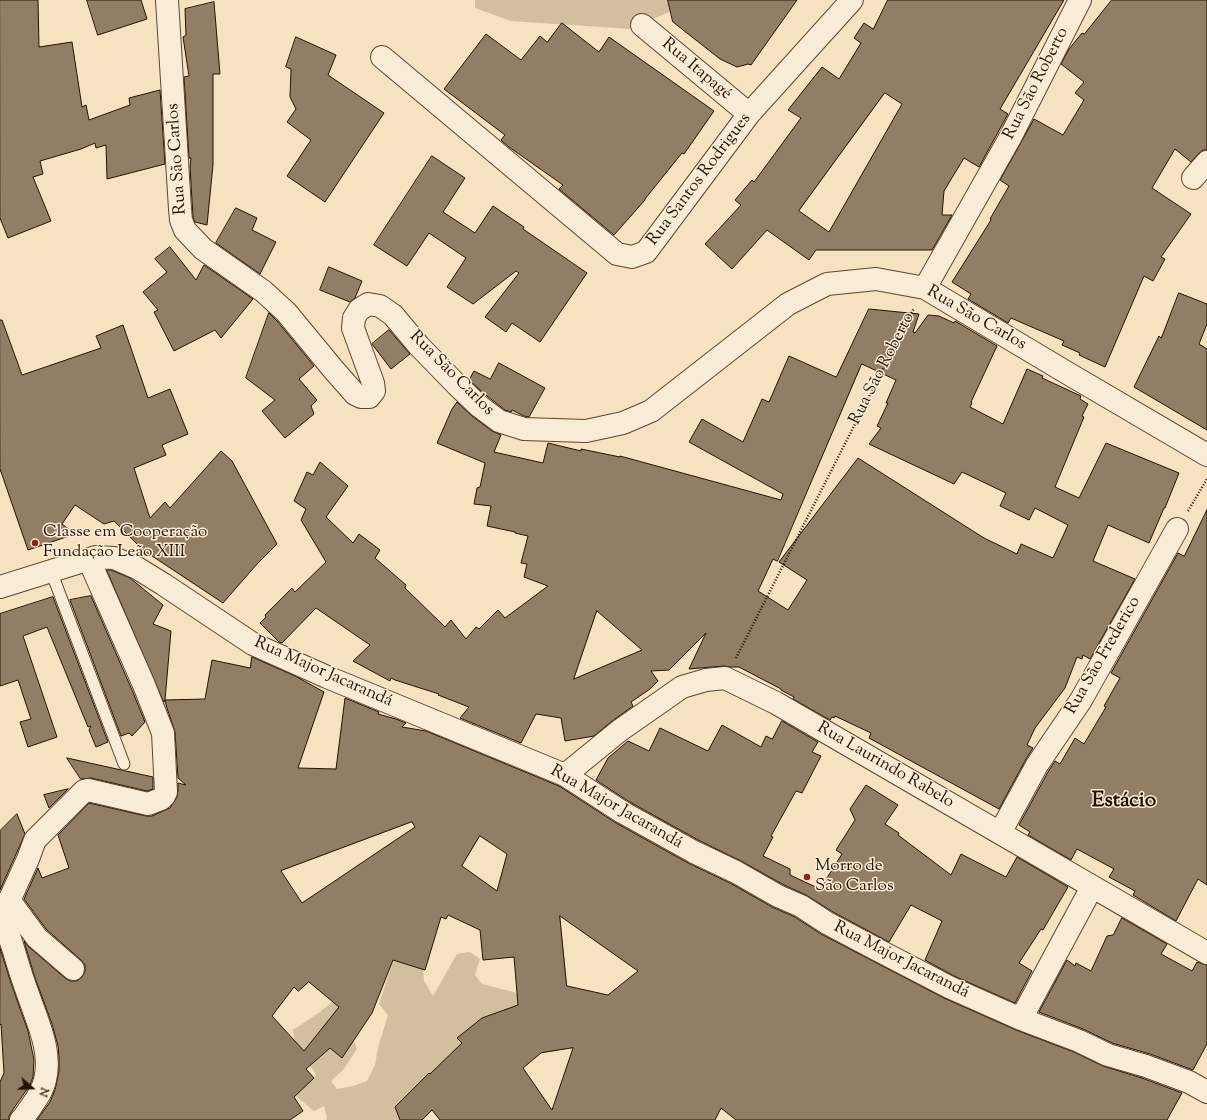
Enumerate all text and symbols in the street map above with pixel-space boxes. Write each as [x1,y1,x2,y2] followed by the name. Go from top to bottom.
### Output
[1000,24,1074,144] street label: Rua São Roberto
[657,35,735,105] street label: Rua Itapagé
[164,103,192,215] street label: Rua São Carlos
[644,110,756,250] street label: Rua Santos Rodrigues
[923,282,1029,356] street label: Rua São Carlos
[846,309,920,429] street label: Rua São Roberto
[404,327,498,421] street label: Rua São Carlos
[43,523,207,563] place label: Classe em Cooperação Fundação Leão XIII
[30,538,40,548] marker: Classe em Cooperação Fundação Leão XIII
[1062,594,1146,718] street label: Rua São Frederico
[251,633,395,713] street label: Rua Major Jacarandá
[813,718,957,814] street label: Rua Laurindo Rabelo
[546,762,686,854] street label: Rua Major Jacarandá
[1092,789,1156,815] district label: Estácio
[815,857,894,897] place label: Morro de São Carlos
[802,872,812,882] marker: Morro de São Carlos
[830,918,972,1004] street label: Rua Major Jacarandá
[12,1068,52,1108] north arrow
[34,1085,52,1099] text: N

